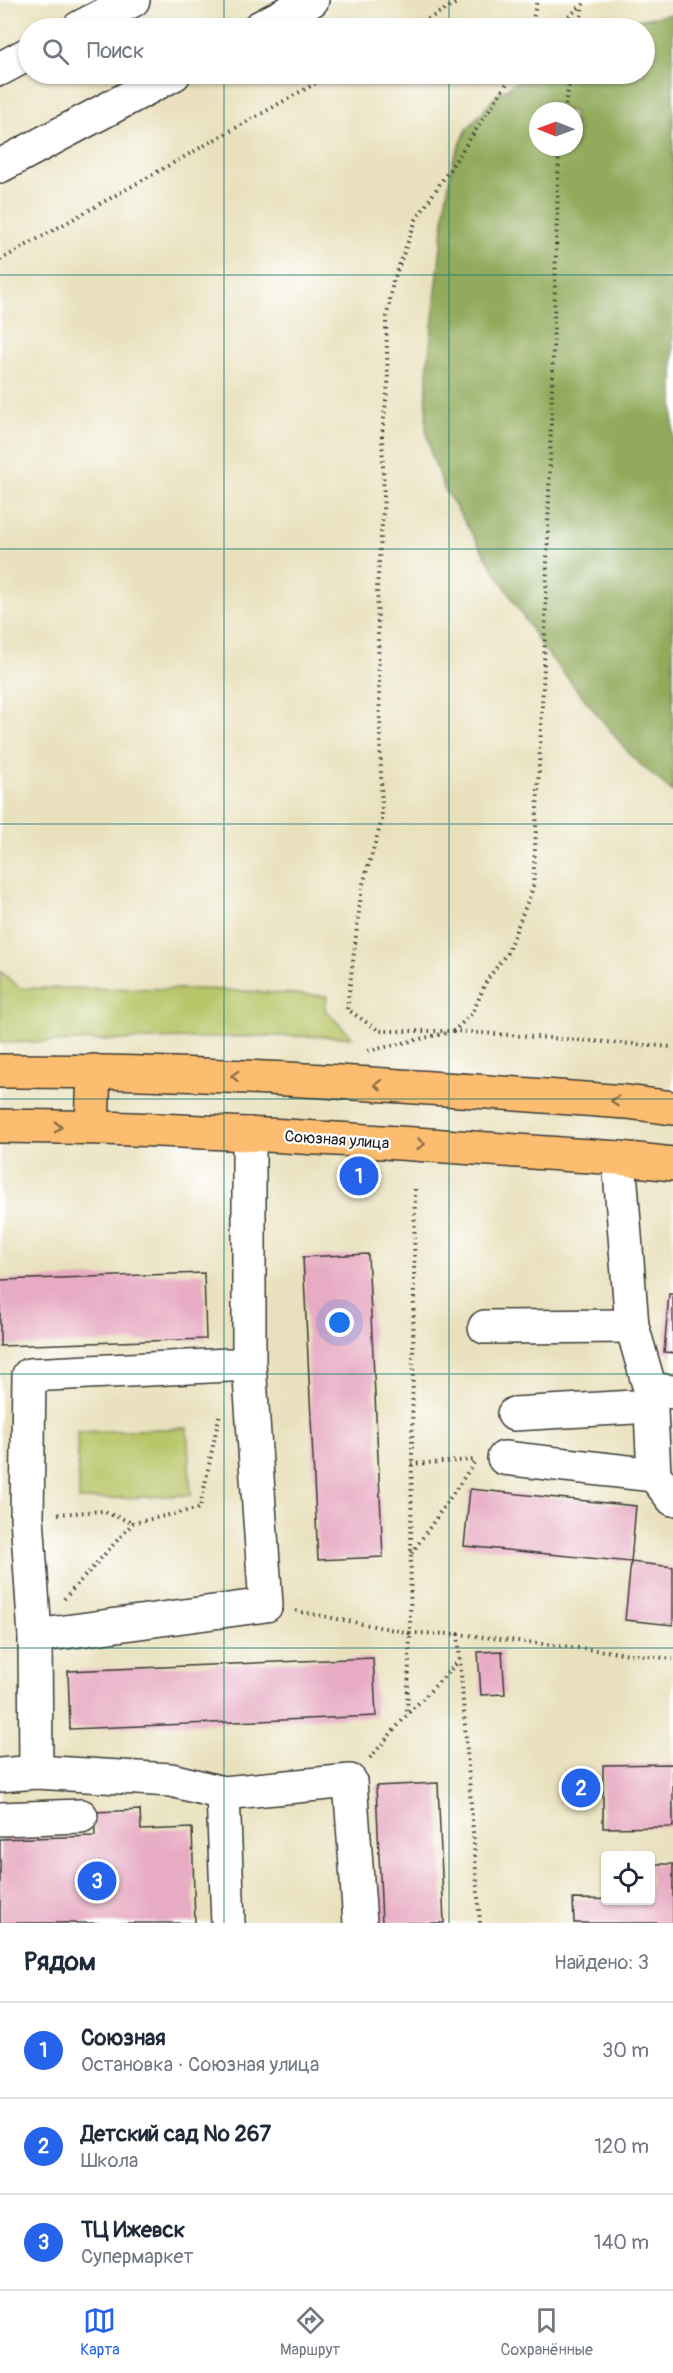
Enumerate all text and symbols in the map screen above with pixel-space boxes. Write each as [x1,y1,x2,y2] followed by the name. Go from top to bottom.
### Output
[18,18,655,84] search box
[39,35,72,68] icon: search
[87,37,144,65] text: Поиск
[529,102,583,156] north arrow
[230,1070,239,1083] one-way arrow
[374,1078,383,1091] one-way arrow
[610,1095,619,1108] one-way arrow
[54,1121,63,1133] one-way arrow
[284,1126,390,1154] street label: Союзная улица
[417,1138,426,1151] one-way arrow
[340,1154,378,1198] pin: 1
[325,1308,354,1337] your location
[562,1766,600,1810] pin: 2
[601,1851,655,1905] map controls
[601,1851,655,1905] button: locate
[78,1858,116,1904] pin: 3
[24,1946,96,1978] text: Рядом
[554,1950,649,1975] text: Найдено: 3
[81,2024,166,2052] text: Союзная
[40,2038,47,2063] text: 1
[602,2038,649,2063] text: 30 m
[81,2052,319,2077] text: Остановка · Союзная улица
[81,2120,271,2148] text: Детский сад № 267
[38,2134,49,2159] text: 2
[594,2134,649,2159] text: 120 m
[81,2148,138,2173] text: Школа
[81,2216,185,2244] text: ТЦ Ижевск
[38,2230,49,2255] text: 3
[594,2230,649,2255] text: 140 m
[81,2244,193,2269] text: Супермаркет
[80,2304,120,2360] tab: Карта
[280,2304,340,2360] tab: Маршрут
[501,2304,593,2360] tab: Сохранённые

